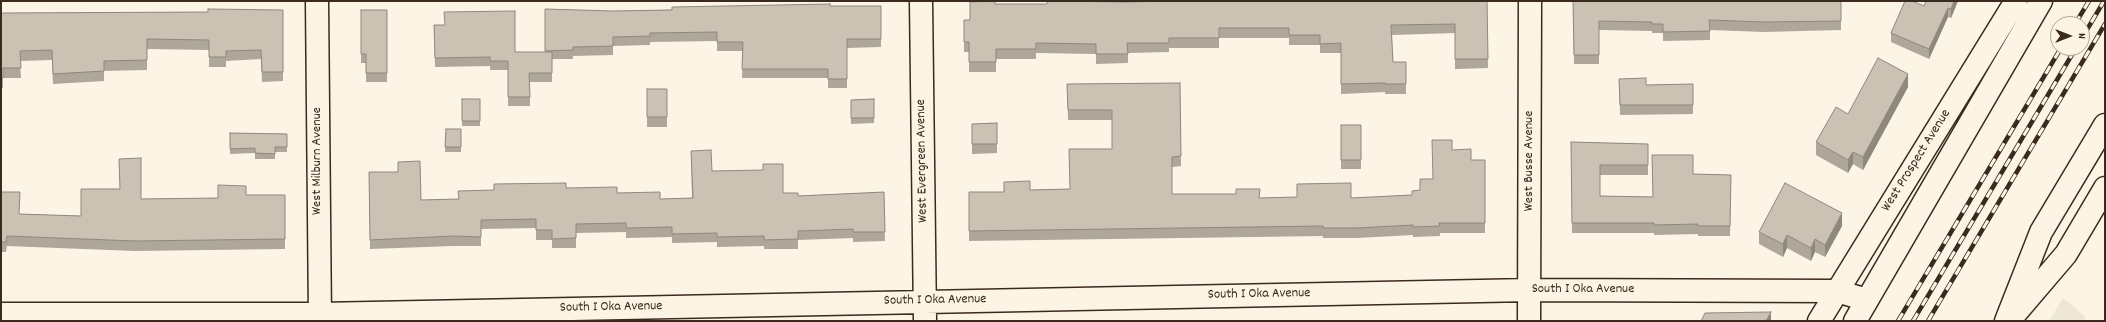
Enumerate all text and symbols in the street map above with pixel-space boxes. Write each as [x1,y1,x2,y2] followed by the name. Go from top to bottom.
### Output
[2050,16,2090,56] north arrow
[2073,33,2089,39] text: N
[914,99,932,223] street label: West Evergreen Avenue
[310,107,326,215] street label: West Milburn Avenue
[1879,107,1955,215] street label: West Prospect Avenue
[1522,111,1538,211] street label: West Busse Avenue
[1532,282,1634,298] street label: South I Oka Avenue
[1208,286,1310,304] street label: South I Oka Avenue
[884,292,986,310] street label: South I Oka Avenue
[560,299,662,317] street label: South I Oka Avenue

